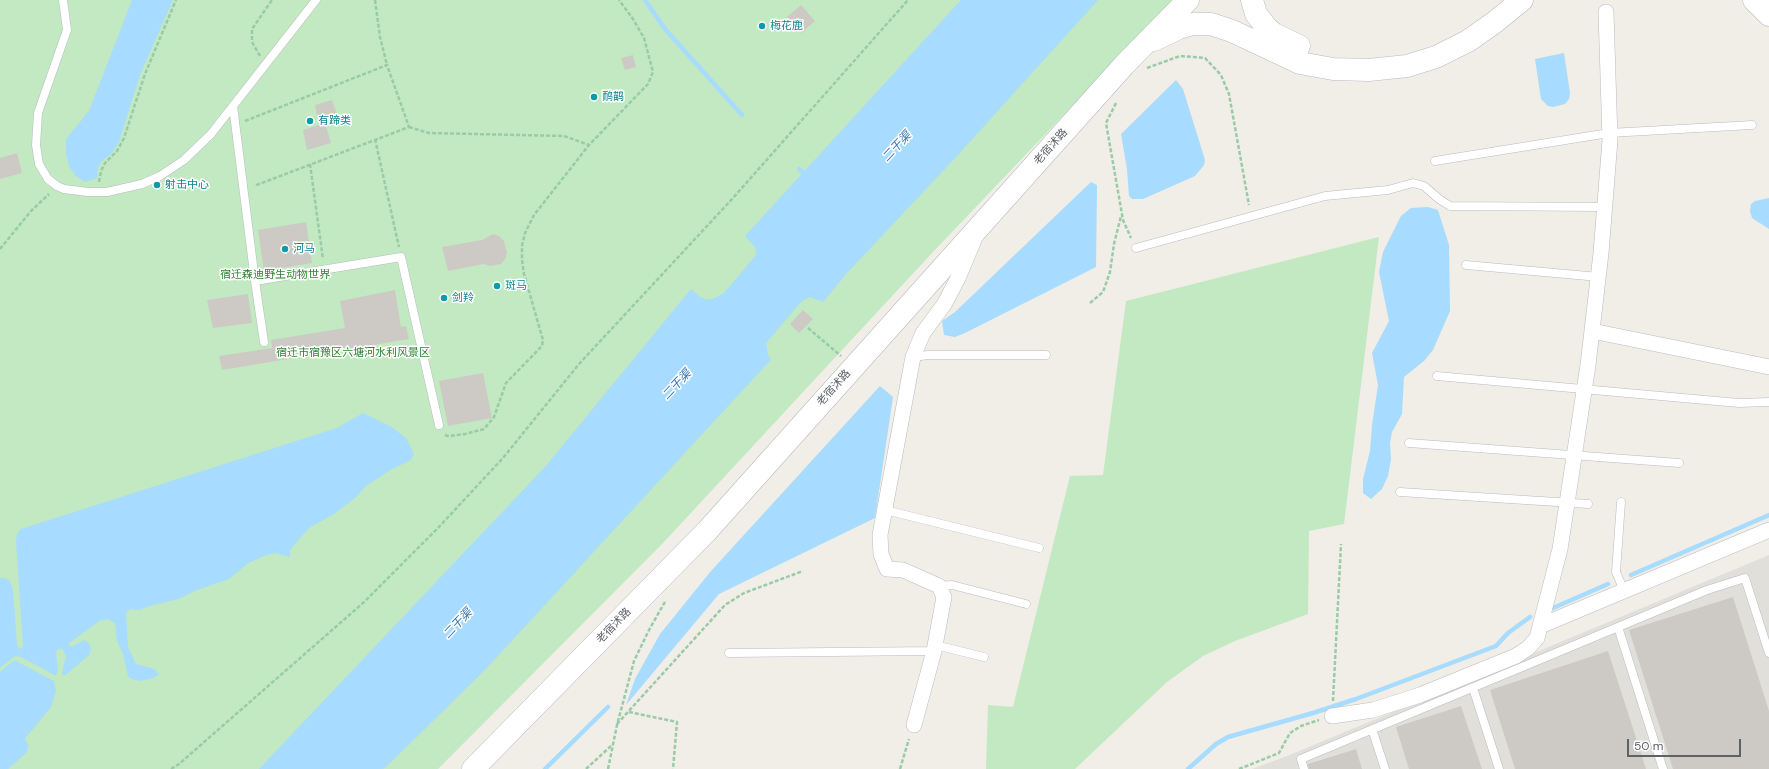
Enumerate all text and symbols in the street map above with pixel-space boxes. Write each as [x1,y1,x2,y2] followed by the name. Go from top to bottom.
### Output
[770,19,803,33] place label: 梅花鹿
[757,21,767,31] marker: 梅花鹿
[602,90,624,104] place label: 鸸鹋
[589,92,599,102] marker: 鸸鹋
[318,114,351,128] place label: 有蹄类
[305,116,315,126] marker: 有蹄类
[1031,126,1071,168] street label: 老宿沭路
[879,129,915,165] water label: 二干渠
[165,178,209,192] place label: 射击中心
[152,180,162,190] marker: 射击中心
[293,242,315,256] place label: 河马
[280,244,290,254] marker: 河马
[220,268,330,282] park label: 宿迁森迪野生动物世界
[505,279,527,293] place label: 斑马
[492,281,502,291] marker: 斑马
[452,291,474,305] place label: 剑羚
[439,293,449,303] marker: 剑羚
[276,346,430,360] park label: 宿迁市宿豫区六塘河水利风景区
[659,367,695,403] water label: 二干渠
[814,367,854,409] street label: 老宿沭路
[440,606,476,642] water label: 二干渠
[594,606,634,646] street label: 老宿沭路
[1629,731,1743,757] scale bar
[1634,738,1663,754] text: 50 m

